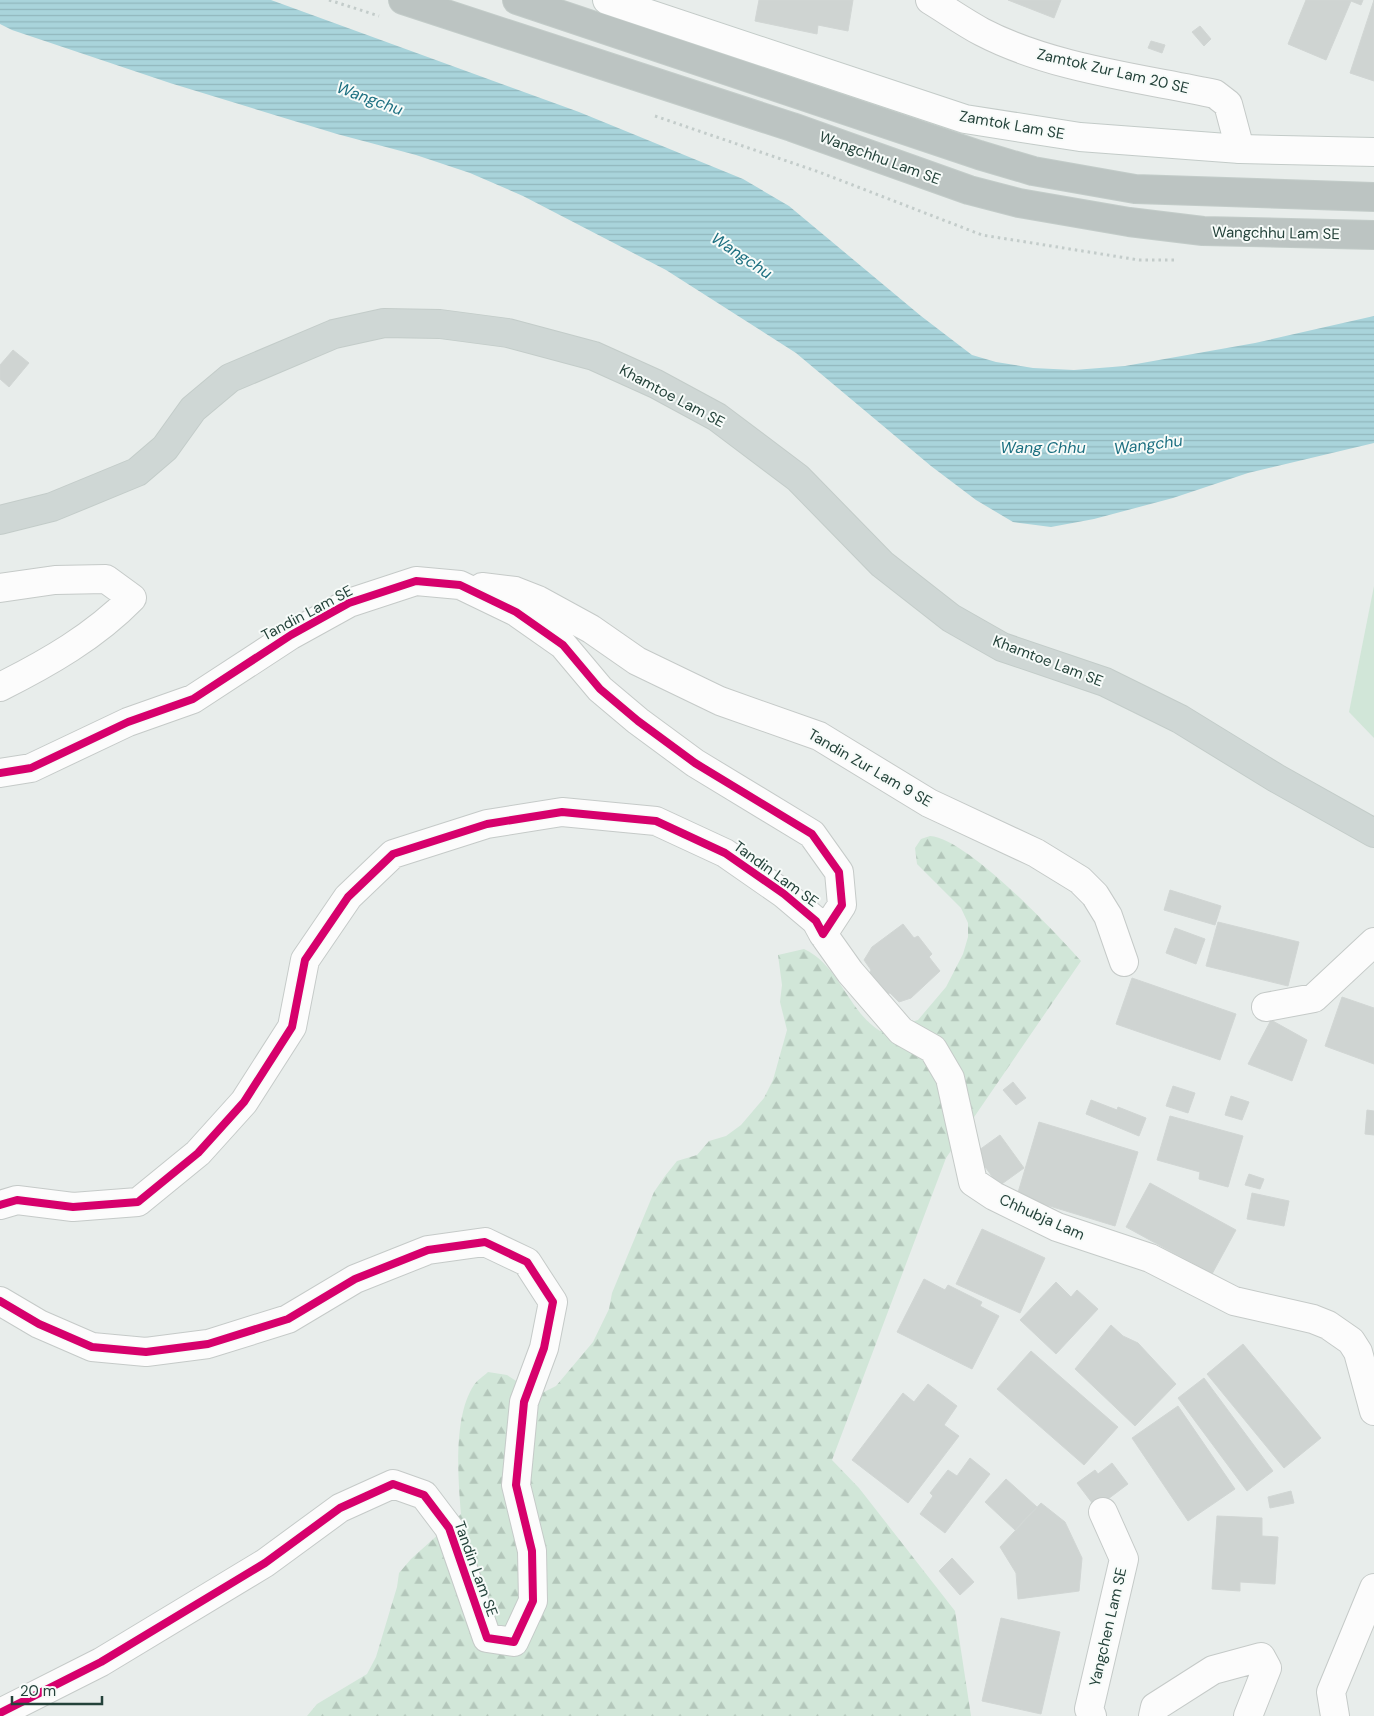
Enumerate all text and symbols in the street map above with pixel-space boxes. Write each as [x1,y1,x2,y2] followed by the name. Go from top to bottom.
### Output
[1035,44,1191,98] street label: Zamtok Zur Lam 20 SE
[334,77,406,120] water label: Wangchu
[958,106,1066,144] street label: Zamtok Lam SE
[817,127,943,189] street label: Wangchhu Lam SE
[1212,222,1340,244] street label: Wangchhu Lam SE
[707,227,776,283] water label: Wangchu
[616,360,728,432] street label: Khamtoe Lam SE
[1112,430,1184,459] water label: Wangchu
[1000,437,1086,458] water label: Wang Chhu
[258,581,356,645] street label: Tandin Lam SE
[990,631,1106,691] street label: Khamtoe Lam SE
[804,724,936,812] street label: Tandin Zur Lam 9 SE
[730,836,822,912] street label: Tandin Lam SE
[996,1189,1088,1245] street label: Chhubja Lam
[449,1518,503,1620] street label: Tandin Lam SE
[1085,1566,1131,1688] street label: Yangchen Lam SE
[12,1674,102,1706] scale bar
[20,1681,56,1701] text: 20 m

